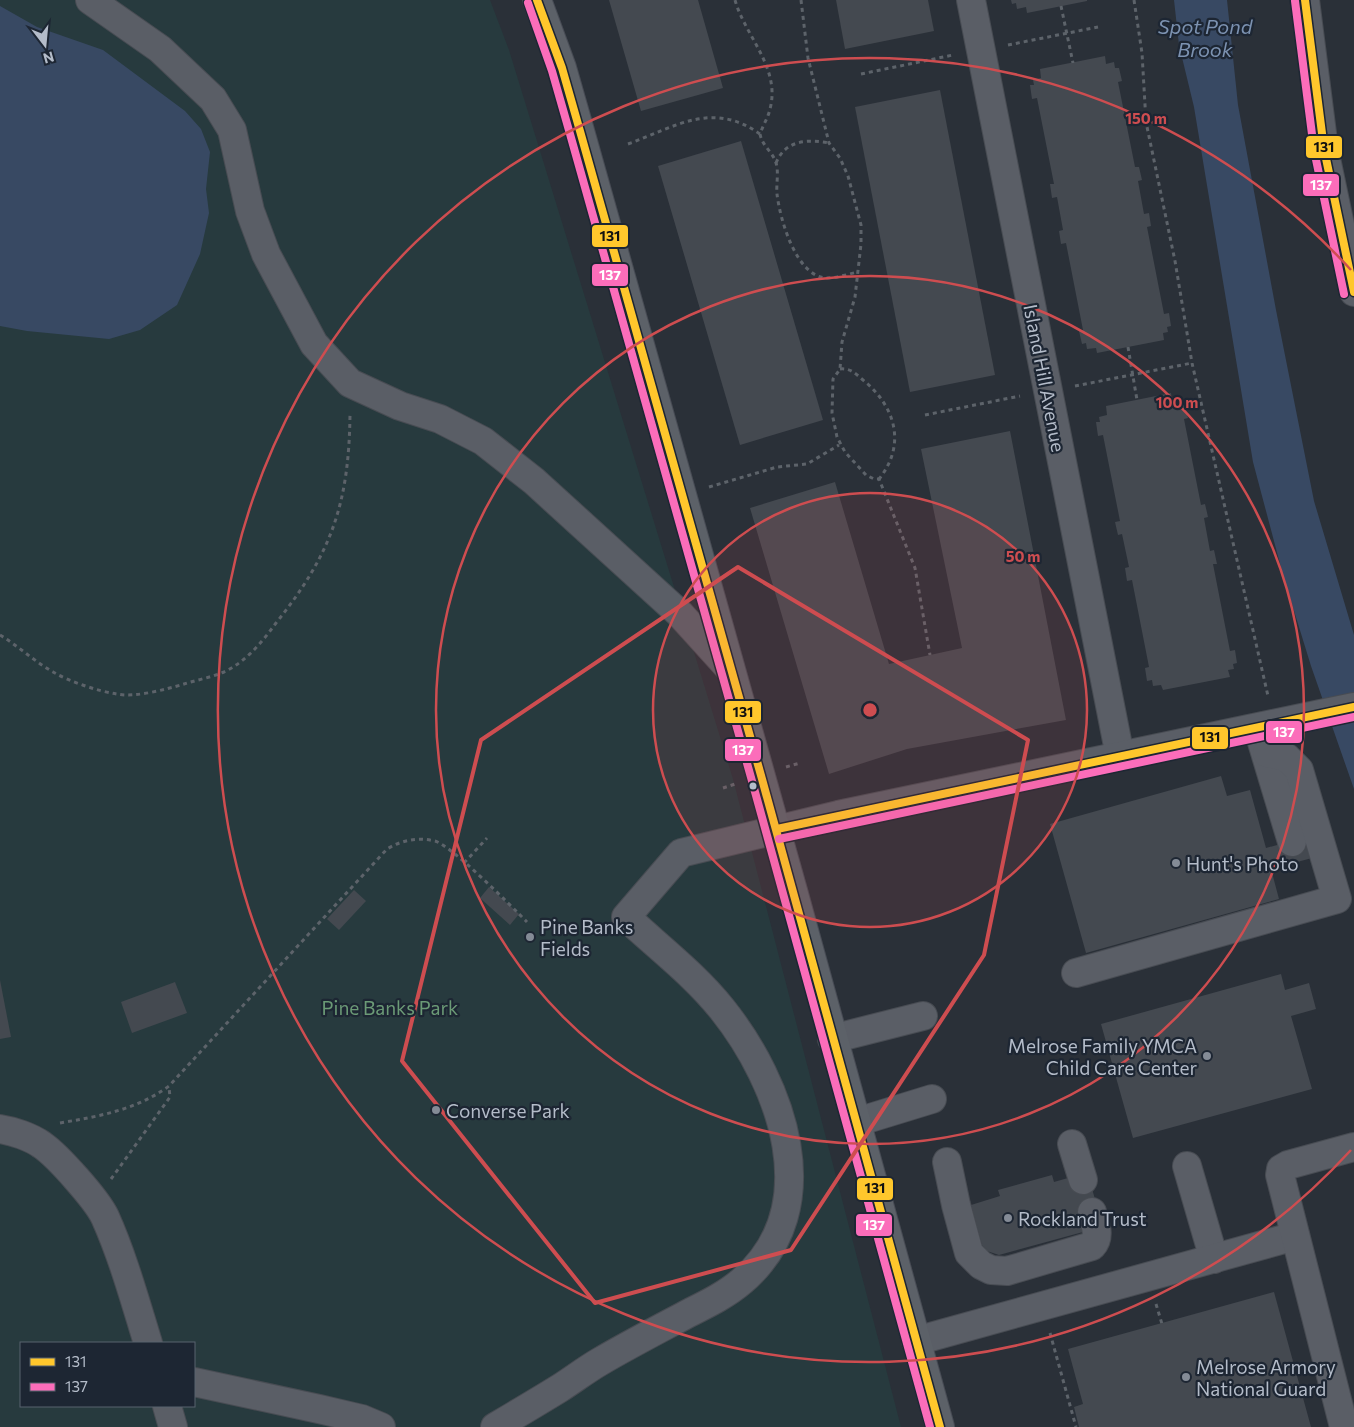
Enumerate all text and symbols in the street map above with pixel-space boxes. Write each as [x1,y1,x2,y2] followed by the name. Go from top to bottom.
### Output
[1158,14,1254,61] water label: Spot Pond Brook
[20,20,70,70] north arrow
[41,48,56,68] text: N
[1125,109,1167,127] text: 150 m
[1305,135,1343,159] line badge: 131
[1314,138,1334,155] text: 131
[1302,173,1340,197] line badge: 137
[1310,176,1332,193] text: 137
[591,224,629,248] line badge: 131
[600,227,620,244] text: 131
[591,263,629,287] line badge: 137
[599,266,621,283] text: 137
[1019,302,1071,454] street label: Island Hill Avenue
[1156,393,1198,411] text: 100 m
[1006,547,1040,565] text: 50 m
[724,700,762,724] line badge: 131
[861,701,879,719] centre of rings
[733,703,753,720] text: 131
[1265,720,1303,744] line badge: 137
[1273,723,1295,740] text: 137
[1191,726,1229,750] line badge: 131
[1200,728,1220,745] text: 131
[724,738,762,762] line badge: 137
[732,741,754,758] text: 137
[748,781,758,791] unlabelled marker
[1186,852,1299,875] place label: Hunt's Photo
[1170,857,1182,869] marker: Hunt's Photo
[540,915,633,960] place label: Pine Banks Fields
[524,931,536,943] marker: Pine Banks Fields
[322,996,458,1019] park label: Pine Banks Park
[1008,1034,1197,1079] place label: Melrose Family YMCA Child Care Center
[1201,1050,1213,1062] marker: Melrose Family YMCA Child Care Center
[446,1099,570,1122] place label: Converse Park
[430,1104,442,1116] marker: Converse Park
[856,1177,894,1201] line badge: 131
[865,1179,885,1196] text: 131
[1018,1207,1147,1230] place label: Rockland Trust
[1002,1212,1014,1224] marker: Rockland Trust
[855,1213,893,1237] line badge: 137
[863,1216,885,1233] text: 137
[20,1342,195,1407] legend
[65,1352,86,1370] text: 131
[1196,1355,1336,1400] place label: Melrose Armory National Guard
[1180,1371,1192,1383] marker: Melrose Armory National Guard
[65,1377,88,1395] text: 137

